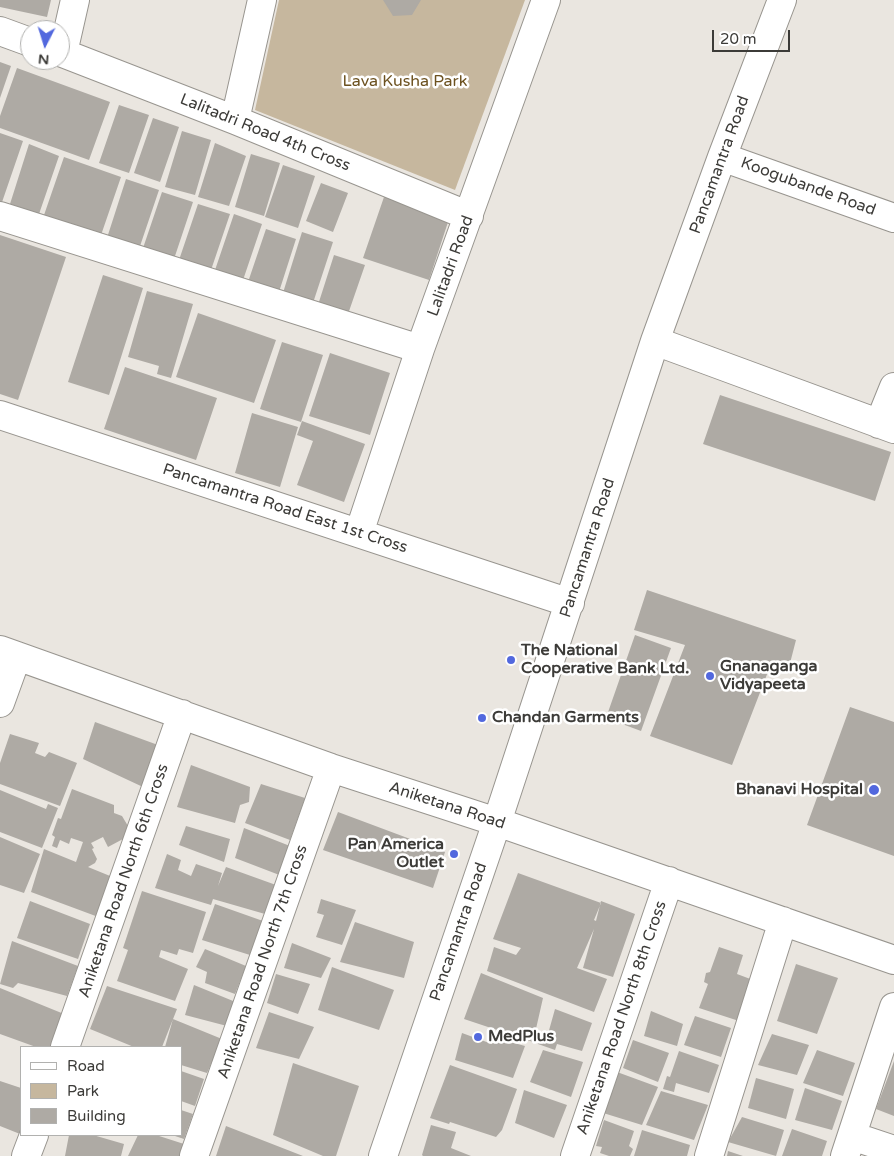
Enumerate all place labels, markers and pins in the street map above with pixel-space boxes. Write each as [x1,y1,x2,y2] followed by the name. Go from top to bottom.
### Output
[521,641,689,679] place label: The National Cooperative Bank Ltd.
[505,654,517,666] marker: The National Cooperative Bank Ltd.
[720,657,818,695] place label: Gnanaganga Vidyapeeta
[704,670,716,682] marker: Gnanaganga Vidyapeeta
[492,708,639,728] place label: Chandan Garments
[476,712,488,724] marker: Chandan Garments
[736,780,863,800] place label: Bhanavi Hospital
[867,783,881,797] marker: Bhanavi Hospital
[348,835,444,873] place label: Pan America Outlet
[448,848,460,860] marker: Pan America Outlet
[488,1027,554,1047] place label: MedPlus
[472,1031,484,1043] marker: MedPlus

